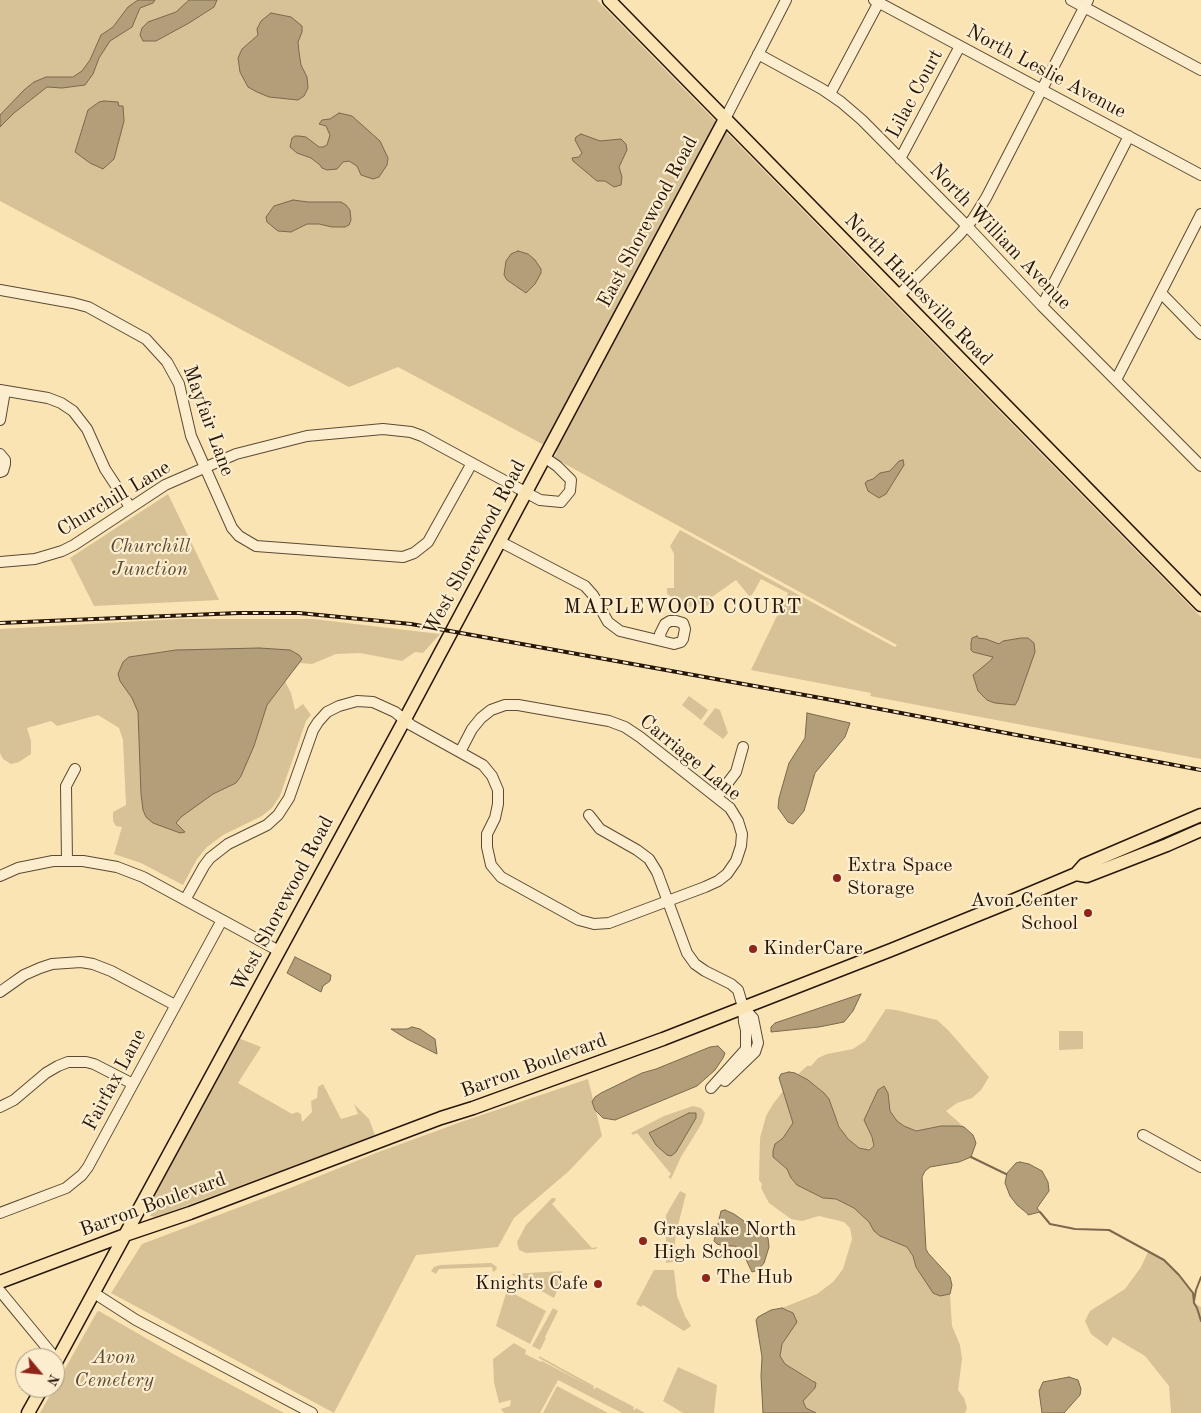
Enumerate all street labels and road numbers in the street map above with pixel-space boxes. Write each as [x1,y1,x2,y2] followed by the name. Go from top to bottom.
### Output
[962,20,1130,124] street label: North Leslie Avenue
[881,45,949,143] street label: Lilac Court
[593,132,703,312] street label: East Shorewood Road
[924,159,1076,315] street label: North William Avenue
[839,209,997,371] street label: North Hainesville Road
[177,362,239,480] street label: Mayfair Lane
[53,456,175,542] street label: Churchill Lane
[419,456,531,640] street label: West Shorewood Road
[634,710,746,806] street label: Carriage Lane
[227,812,339,996] street label: West Shorewood Road
[78,1025,152,1135] street label: Fairfax Lane
[458,1028,610,1104] street label: Barron Boulevard
[77,1167,229,1243] street label: Barron Boulevard

